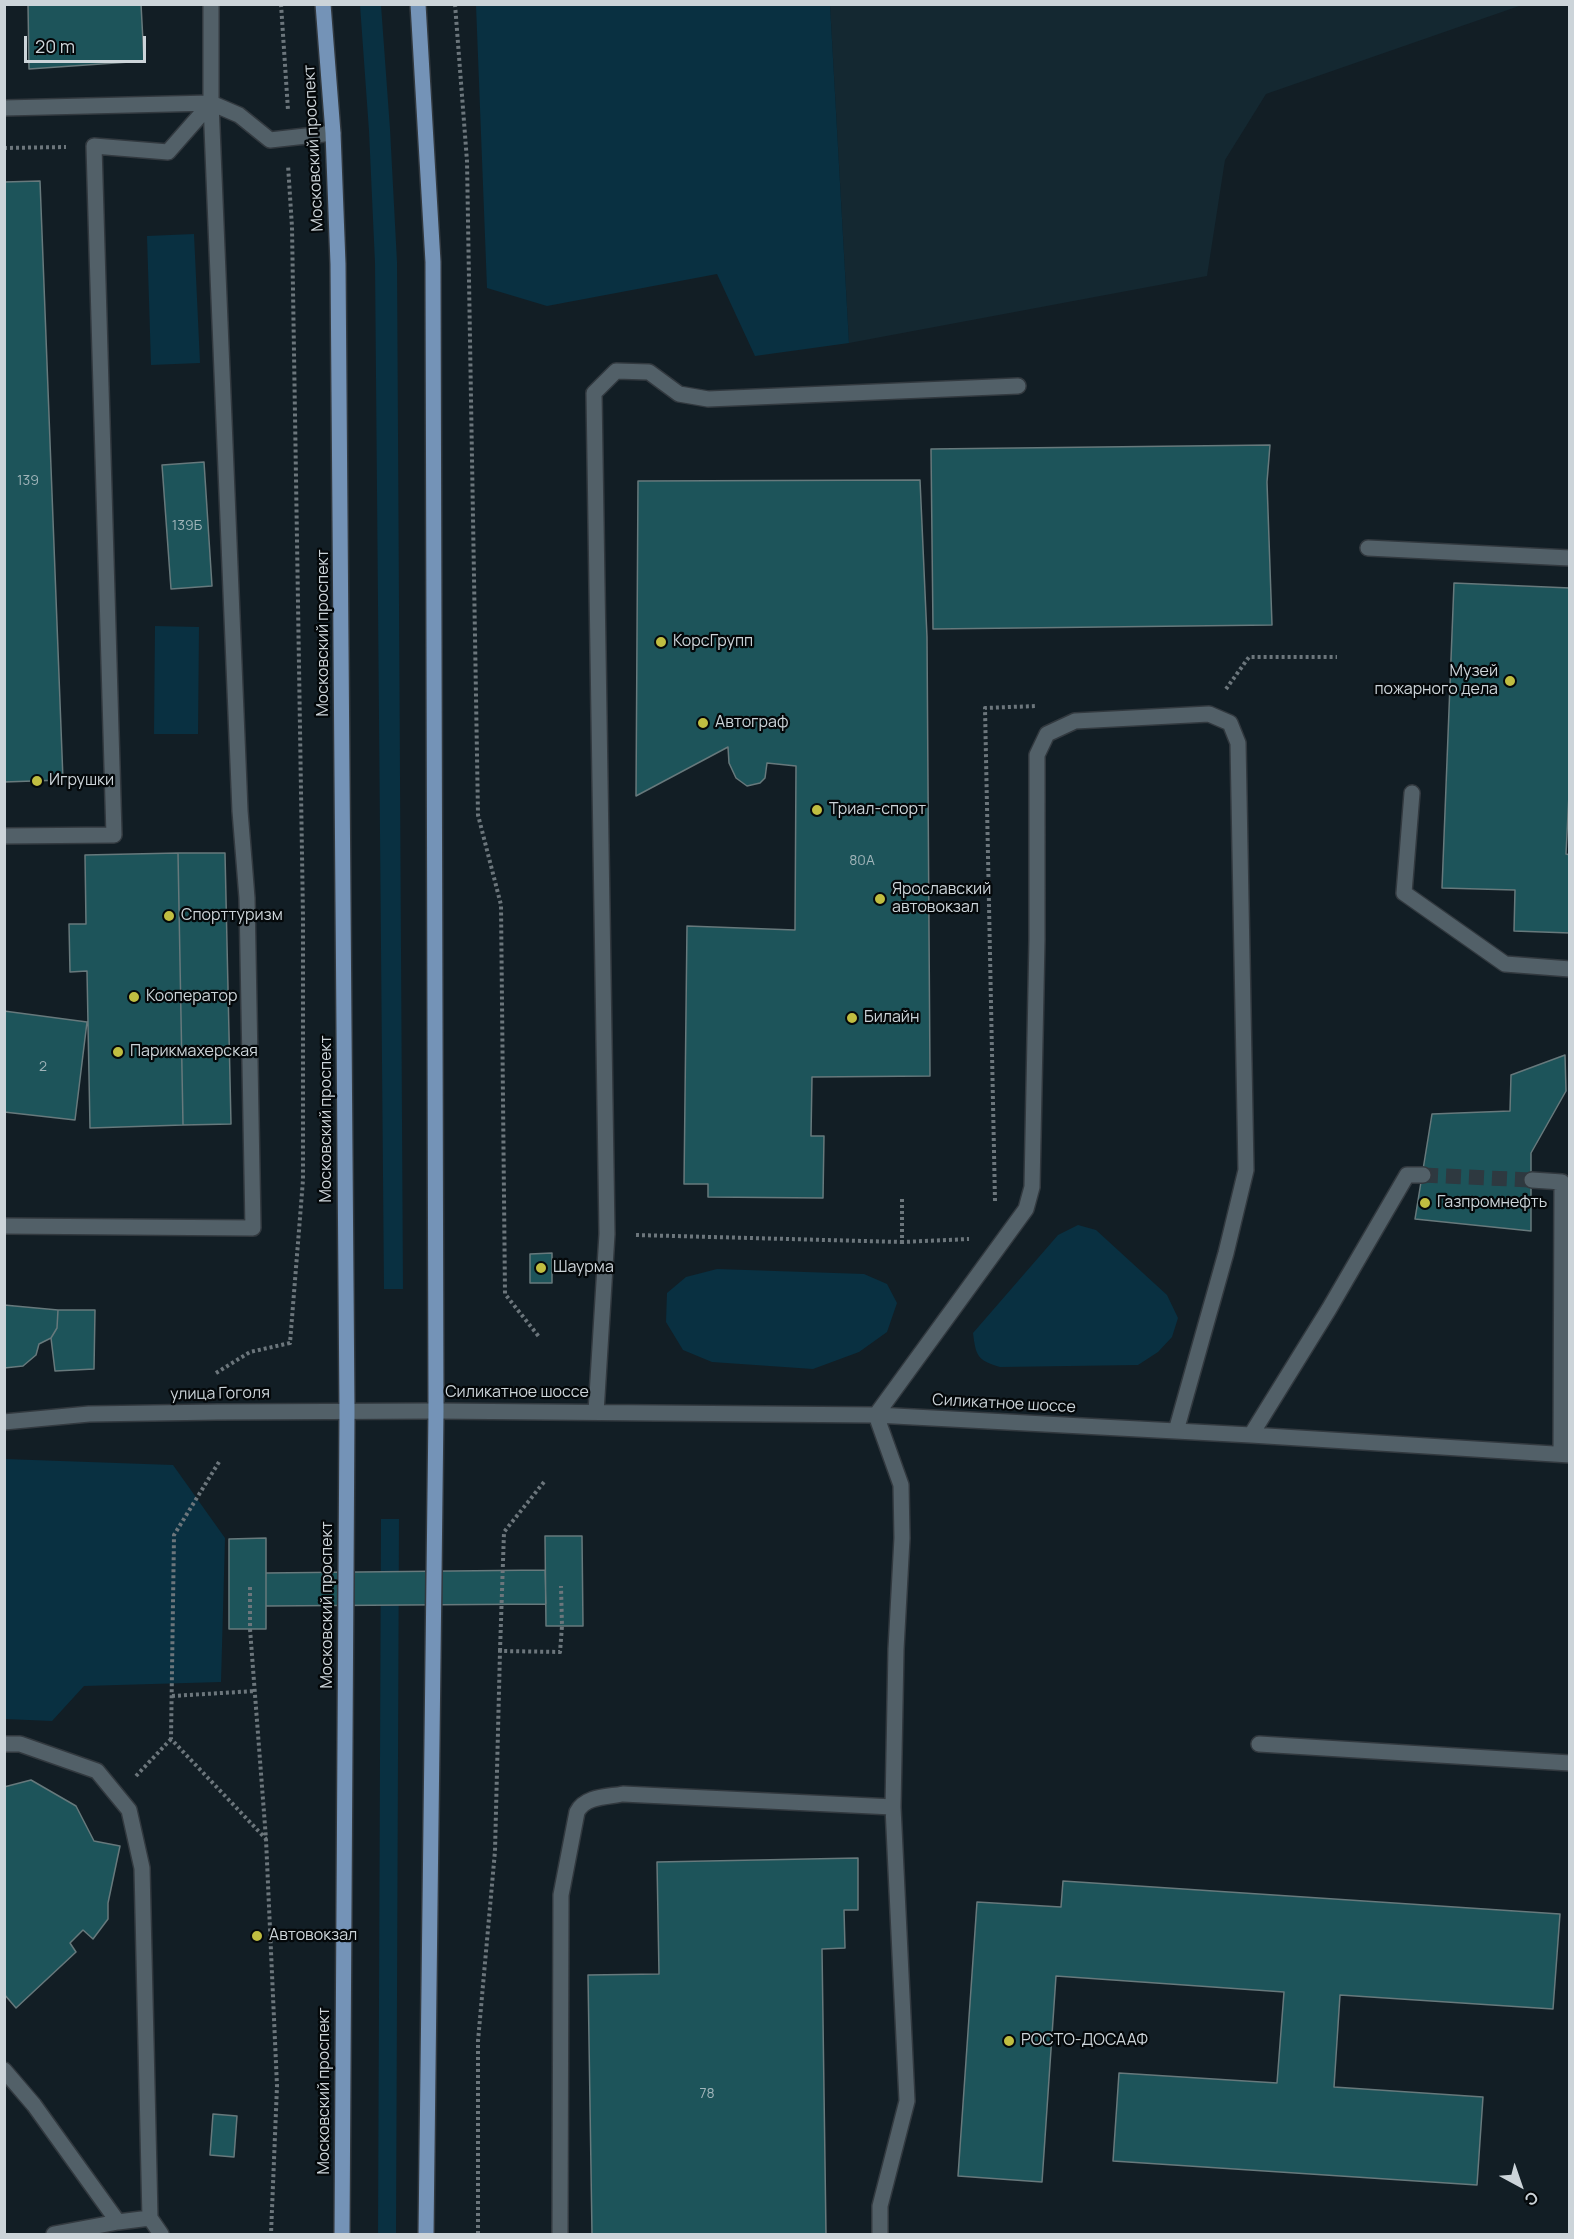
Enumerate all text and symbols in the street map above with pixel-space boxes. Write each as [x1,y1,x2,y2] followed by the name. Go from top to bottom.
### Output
[27,24,148,62] scale bar
[35,34,75,58] text: 20 m
[300,64,328,232] street label: Московский проспект
[17,473,39,489] house number: 139
[172,518,202,534] house number: 139Б
[314,549,334,717] street label: Московский проспект
[673,632,753,652] place label: КорсГрупп
[654,635,668,649] marker: КорсГрупп
[1374,662,1498,700] place label: Музей пожарного дела
[1503,674,1517,688] marker: Музей пожарного дела
[715,713,788,733] place label: Автограф
[696,716,710,730] marker: Автограф
[49,771,114,791] place label: Игрушки
[30,774,44,788] marker: Игрушки
[829,800,926,820] place label: Триал-спорт
[810,803,824,817] marker: Триал-спорт
[849,853,875,869] house number: 80А
[892,880,991,918] place label: Ярославский автовокзал
[873,892,887,906] marker: Ярославский автовокзал
[181,906,283,926] place label: Спорттуризм
[162,909,176,923] marker: Спорттуризм
[146,987,237,1007] place label: Кооператор
[127,990,141,1004] marker: Кооператор
[864,1008,919,1028] place label: Билайн
[845,1011,859,1025] marker: Билайн
[317,1035,337,1203] street label: Московский проспект
[130,1042,258,1062] place label: Парикмахерская
[111,1045,125,1059] marker: Парикмахерская
[39,1059,47,1075] house number: 2
[1437,1193,1547,1213] place label: Газпромнефть
[1418,1196,1432,1210] marker: Газпромнефть
[553,1258,614,1278] place label: Шаурма
[534,1261,548,1275] marker: Шаурма
[445,1383,589,1403] street label: Силикатное шоссе
[170,1384,270,1404] street label: улица Гоголя
[932,1391,1076,1417] street label: Силикатное шоссе
[318,1521,338,1689] street label: Московский проспект
[269,1926,357,1946] place label: Автовокзал
[250,1929,264,1943] marker: Автовокзал
[315,2007,335,2175] street label: Московский проспект
[1021,2031,1148,2051] place label: РОСТО-ДОСААФ
[1002,2034,1016,2048] marker: РОСТО-ДОСААФ
[699,2086,715,2102] house number: 78
[1490,2155,1550,2215] north arrow
[1520,2187,1543,2211] text: С

